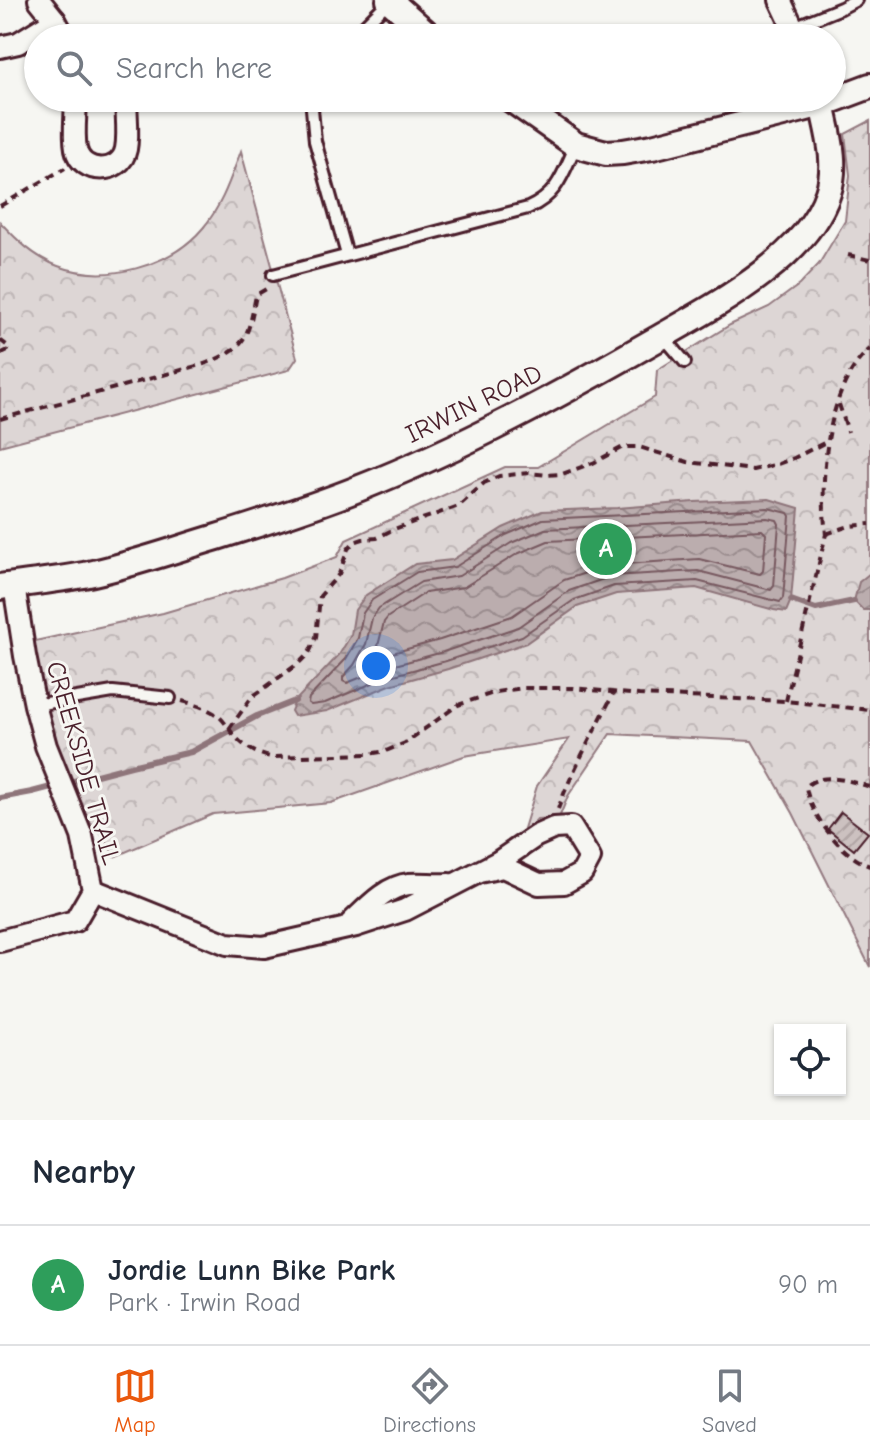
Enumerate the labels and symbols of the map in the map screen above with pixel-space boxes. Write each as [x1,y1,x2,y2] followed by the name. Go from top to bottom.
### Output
[401,358,547,450] street label: IRWIN ROAD
[580,519,632,579] pin: A
[356,646,396,686] your location
[40,658,126,868] street label: CREEKSIDE TRAIL

